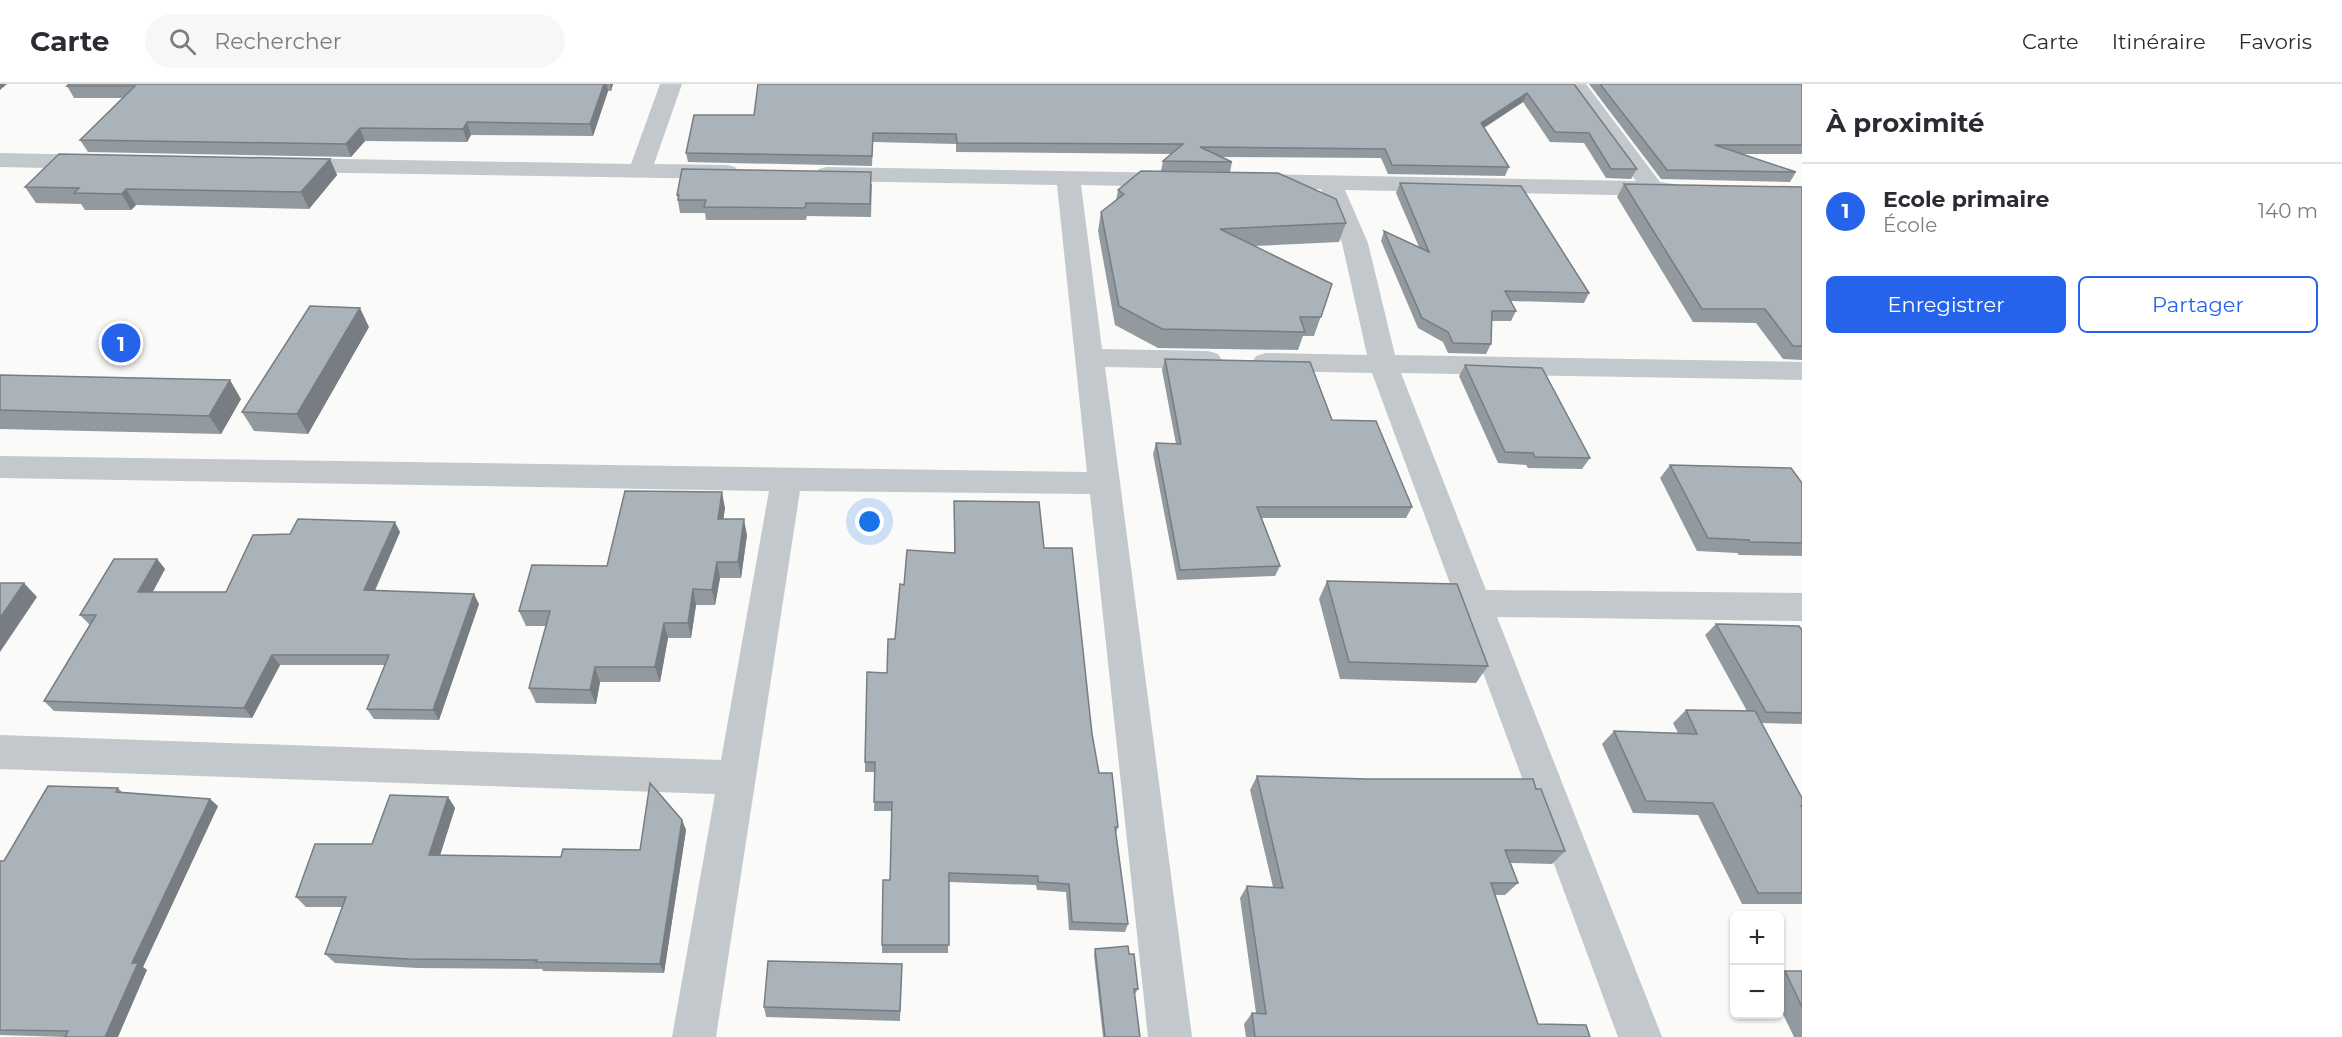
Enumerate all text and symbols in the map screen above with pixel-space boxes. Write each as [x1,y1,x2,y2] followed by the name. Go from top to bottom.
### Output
[145,14,565,68] search box
[30,24,109,58] text: Carte
[166,25,199,58] icon: search
[214,28,342,55] text: Rechercher
[2022,29,2079,54] text: Carte
[2112,29,2206,54] text: Itinéraire
[2239,29,2312,54] text: Favoris
[1826,107,1985,139] text: À proximité
[1883,186,2049,213] text: Ecole primaire
[1842,199,1849,223] text: 1
[2258,199,2318,223] text: 140 m
[1883,213,1937,237] text: École
[1826,276,2066,333] button: Enregistrer
[2078,276,2318,333] button: Partager
[102,320,140,366] pin: 1
[855,507,884,536] your location
[1730,911,1784,1019] map controls
[1730,911,1784,965] button: +
[1730,965,1784,1019] button: −

